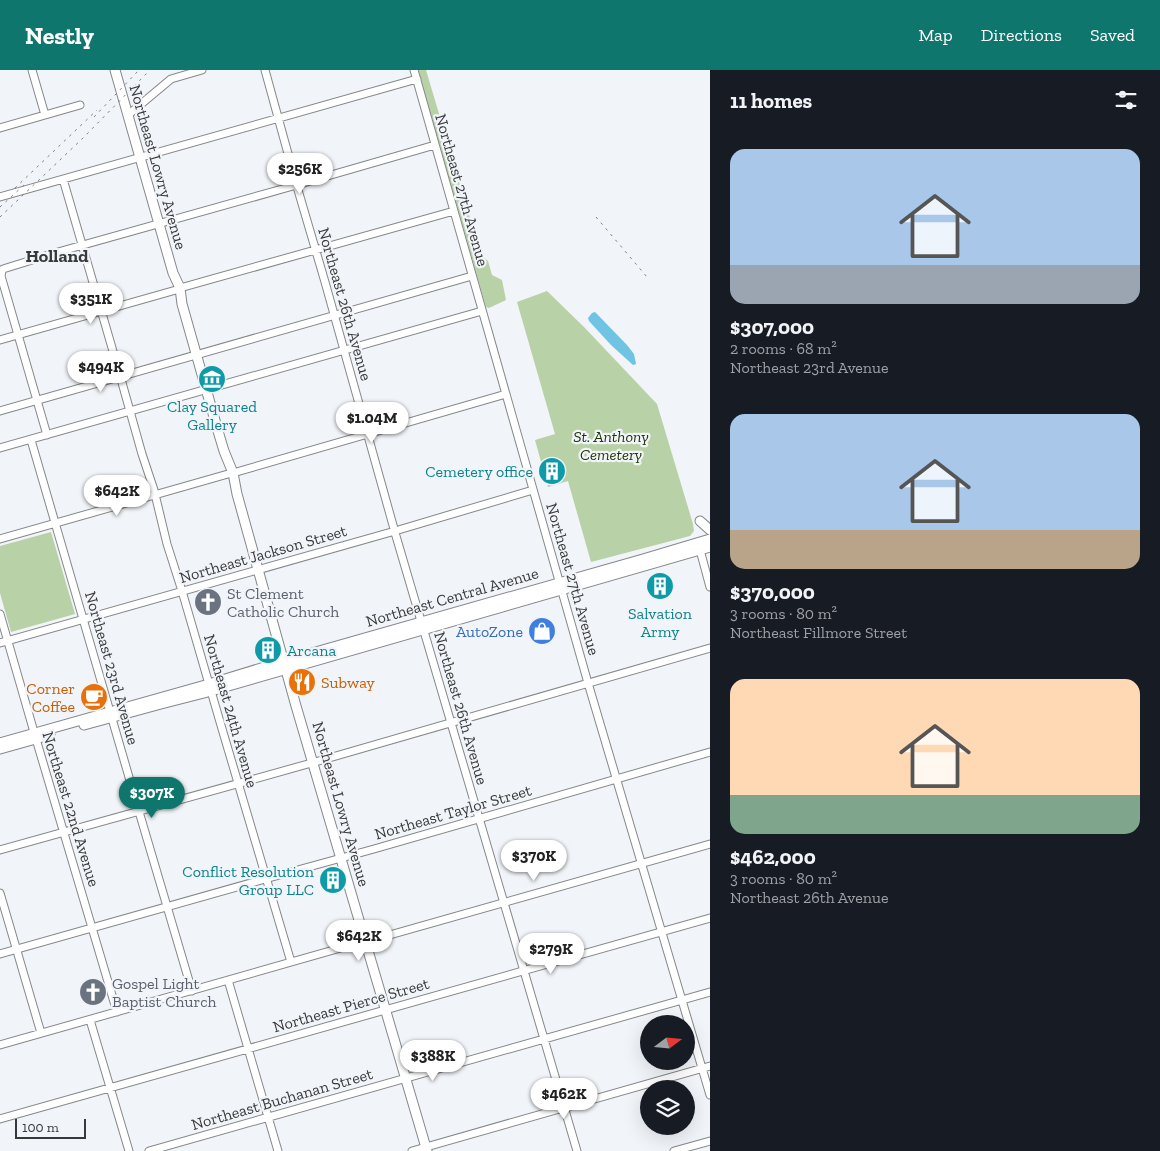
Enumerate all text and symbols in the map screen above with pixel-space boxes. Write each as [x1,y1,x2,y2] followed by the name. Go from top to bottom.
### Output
[25,21,94,50] text: Nestly
[918,24,953,46] text: Map
[981,24,1062,46] text: Directions
[1090,24,1135,46] text: Saved
[125,82,191,252] street label: Northeast Lowry Avenue
[1112,86,1140,114] icon: filters
[730,88,812,113] text: 11 homes
[431,112,493,268] street label: Northeast 27th Avenue
[265,152,335,195] pin: $256K
[278,159,322,178] text: $256K
[890,181,980,271] icon: home
[314,225,376,383] street label: Northeast 26th Avenue
[25,245,89,267] district label: Holland
[56,282,126,325] pin: $351K
[70,289,112,308] text: $351K
[730,314,814,339] text: $307,000
[730,339,837,358] text: 2 rooms · 68 m²
[66,350,136,393] pin: $494K
[78,357,124,376] text: $494K
[730,358,889,377] text: Northeast 23rd Avenue
[197,364,227,394] museum icon: Clay Squared Gallery
[167,397,257,434] place label: Clay Squared Gallery
[331,402,413,444] pin: $1.04M
[347,408,397,427] text: $1.04M
[573,427,649,464] park label: St. Anthony Cemetery
[890,446,980,536] icon: home
[537,456,567,486] building icon: Cemetery office
[425,462,533,481] place label: Cemetery office
[82,474,152,517] pin: $642K
[95,481,139,500] text: $642K
[542,501,604,657] street label: Northeast 27th Avenue
[177,521,349,587] street label: Northeast Jackson Street
[364,563,540,631] street label: Northeast Central Avenue
[645,571,675,601] building icon: Salvation Army
[730,579,815,604] text: $370,000
[227,584,339,621] place label: St Clement Catholic Church
[193,587,223,617] church icon: St Clement Catholic Church
[81,589,143,747] street label: Northeast 23rd Avenue
[628,604,693,641] place label: Salvation Army
[730,604,837,623] text: 3 rooms · 80 m²
[527,616,557,646] shop icon: AutoZone
[456,622,523,641] place label: AutoZone
[730,623,907,642] text: Northeast Fillmore Street
[430,629,492,787] street label: Northeast 26th Avenue
[200,632,262,790] street label: Northeast 24th Avenue
[253,635,283,665] building icon: Arcana
[287,641,336,660] place label: Arcana
[287,667,317,697] restaurant icon: Subway
[321,673,376,692] place label: Subway
[26,679,75,716] place label: Corner Coffee
[79,682,109,712] cafe icon: Corner Coffee
[890,711,980,801] icon: home
[308,719,374,889] street label: Northeast Lowry Avenue
[38,729,104,889] street label: Northeast 22nd Avenue
[117,776,187,819] pin: $307K
[372,780,534,844] street label: Northeast Taylor Street
[130,783,174,802] text: $307K
[499,840,569,882] pin: $370K
[730,844,816,869] text: $462,000
[512,846,556,865] text: $370K
[182,862,315,899] place label: Conflict Resolution Group LLC
[318,865,348,895] building icon: Conflict Resolution Group LLC
[730,869,837,888] text: 3 rooms · 80 m²
[730,888,888,907] text: Northeast 26th Avenue
[324,920,394,962] pin: $642K
[337,926,381,945] text: $642K
[516,932,586,975] pin: $279K
[529,939,573,958] text: $279K
[112,974,217,1011] place label: Gospel Light Baptist Church
[271,974,431,1036] street label: Northeast Pierce Street
[78,977,108,1007] church icon: Gospel Light Baptist Church
[640,1015,695,1070] north arrow
[640,1015,695,1135] map controls
[398,1040,468,1082] pin: $388K
[411,1046,455,1065] text: $388K
[189,1064,375,1134] street label: Northeast Buchanan Street
[529,1078,599,1120] pin: $462K
[640,1080,695,1135] button: layers
[542,1084,586,1103] text: $462K
[15,1116,86,1139] scale bar
[22,1119,59,1136] text: 100 m

